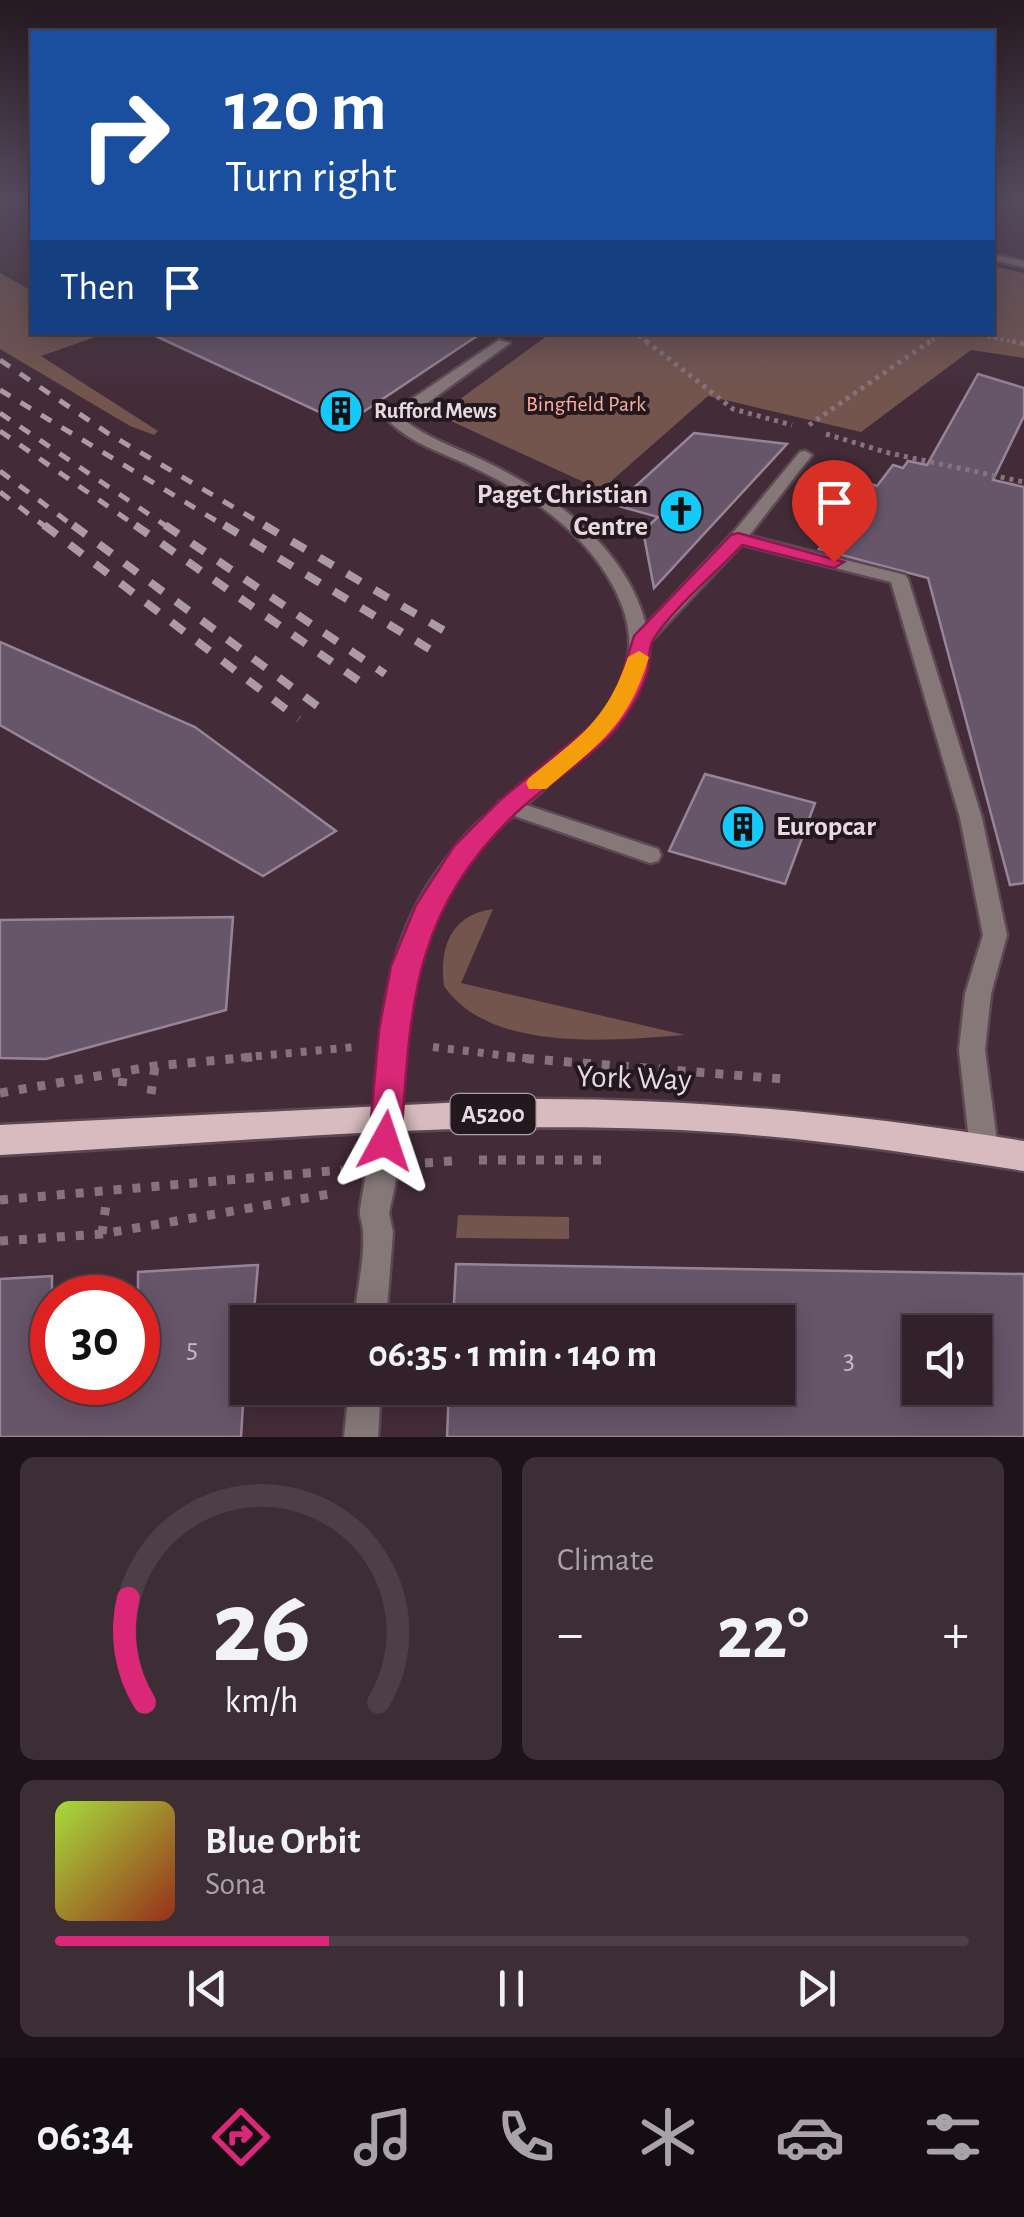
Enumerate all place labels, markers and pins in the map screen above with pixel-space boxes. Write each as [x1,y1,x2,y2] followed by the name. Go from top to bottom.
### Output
[318,388,364,434] building icon: Rufford Mews
[374,400,497,422] place label: Rufford Mews
[792,460,877,563] pin
[477,481,648,541] place label: Paget Christian Centre
[658,488,704,534] church icon: Paget Christian Centre
[720,804,766,850] building icon: Europcar
[776,813,876,841] place label: Europcar

